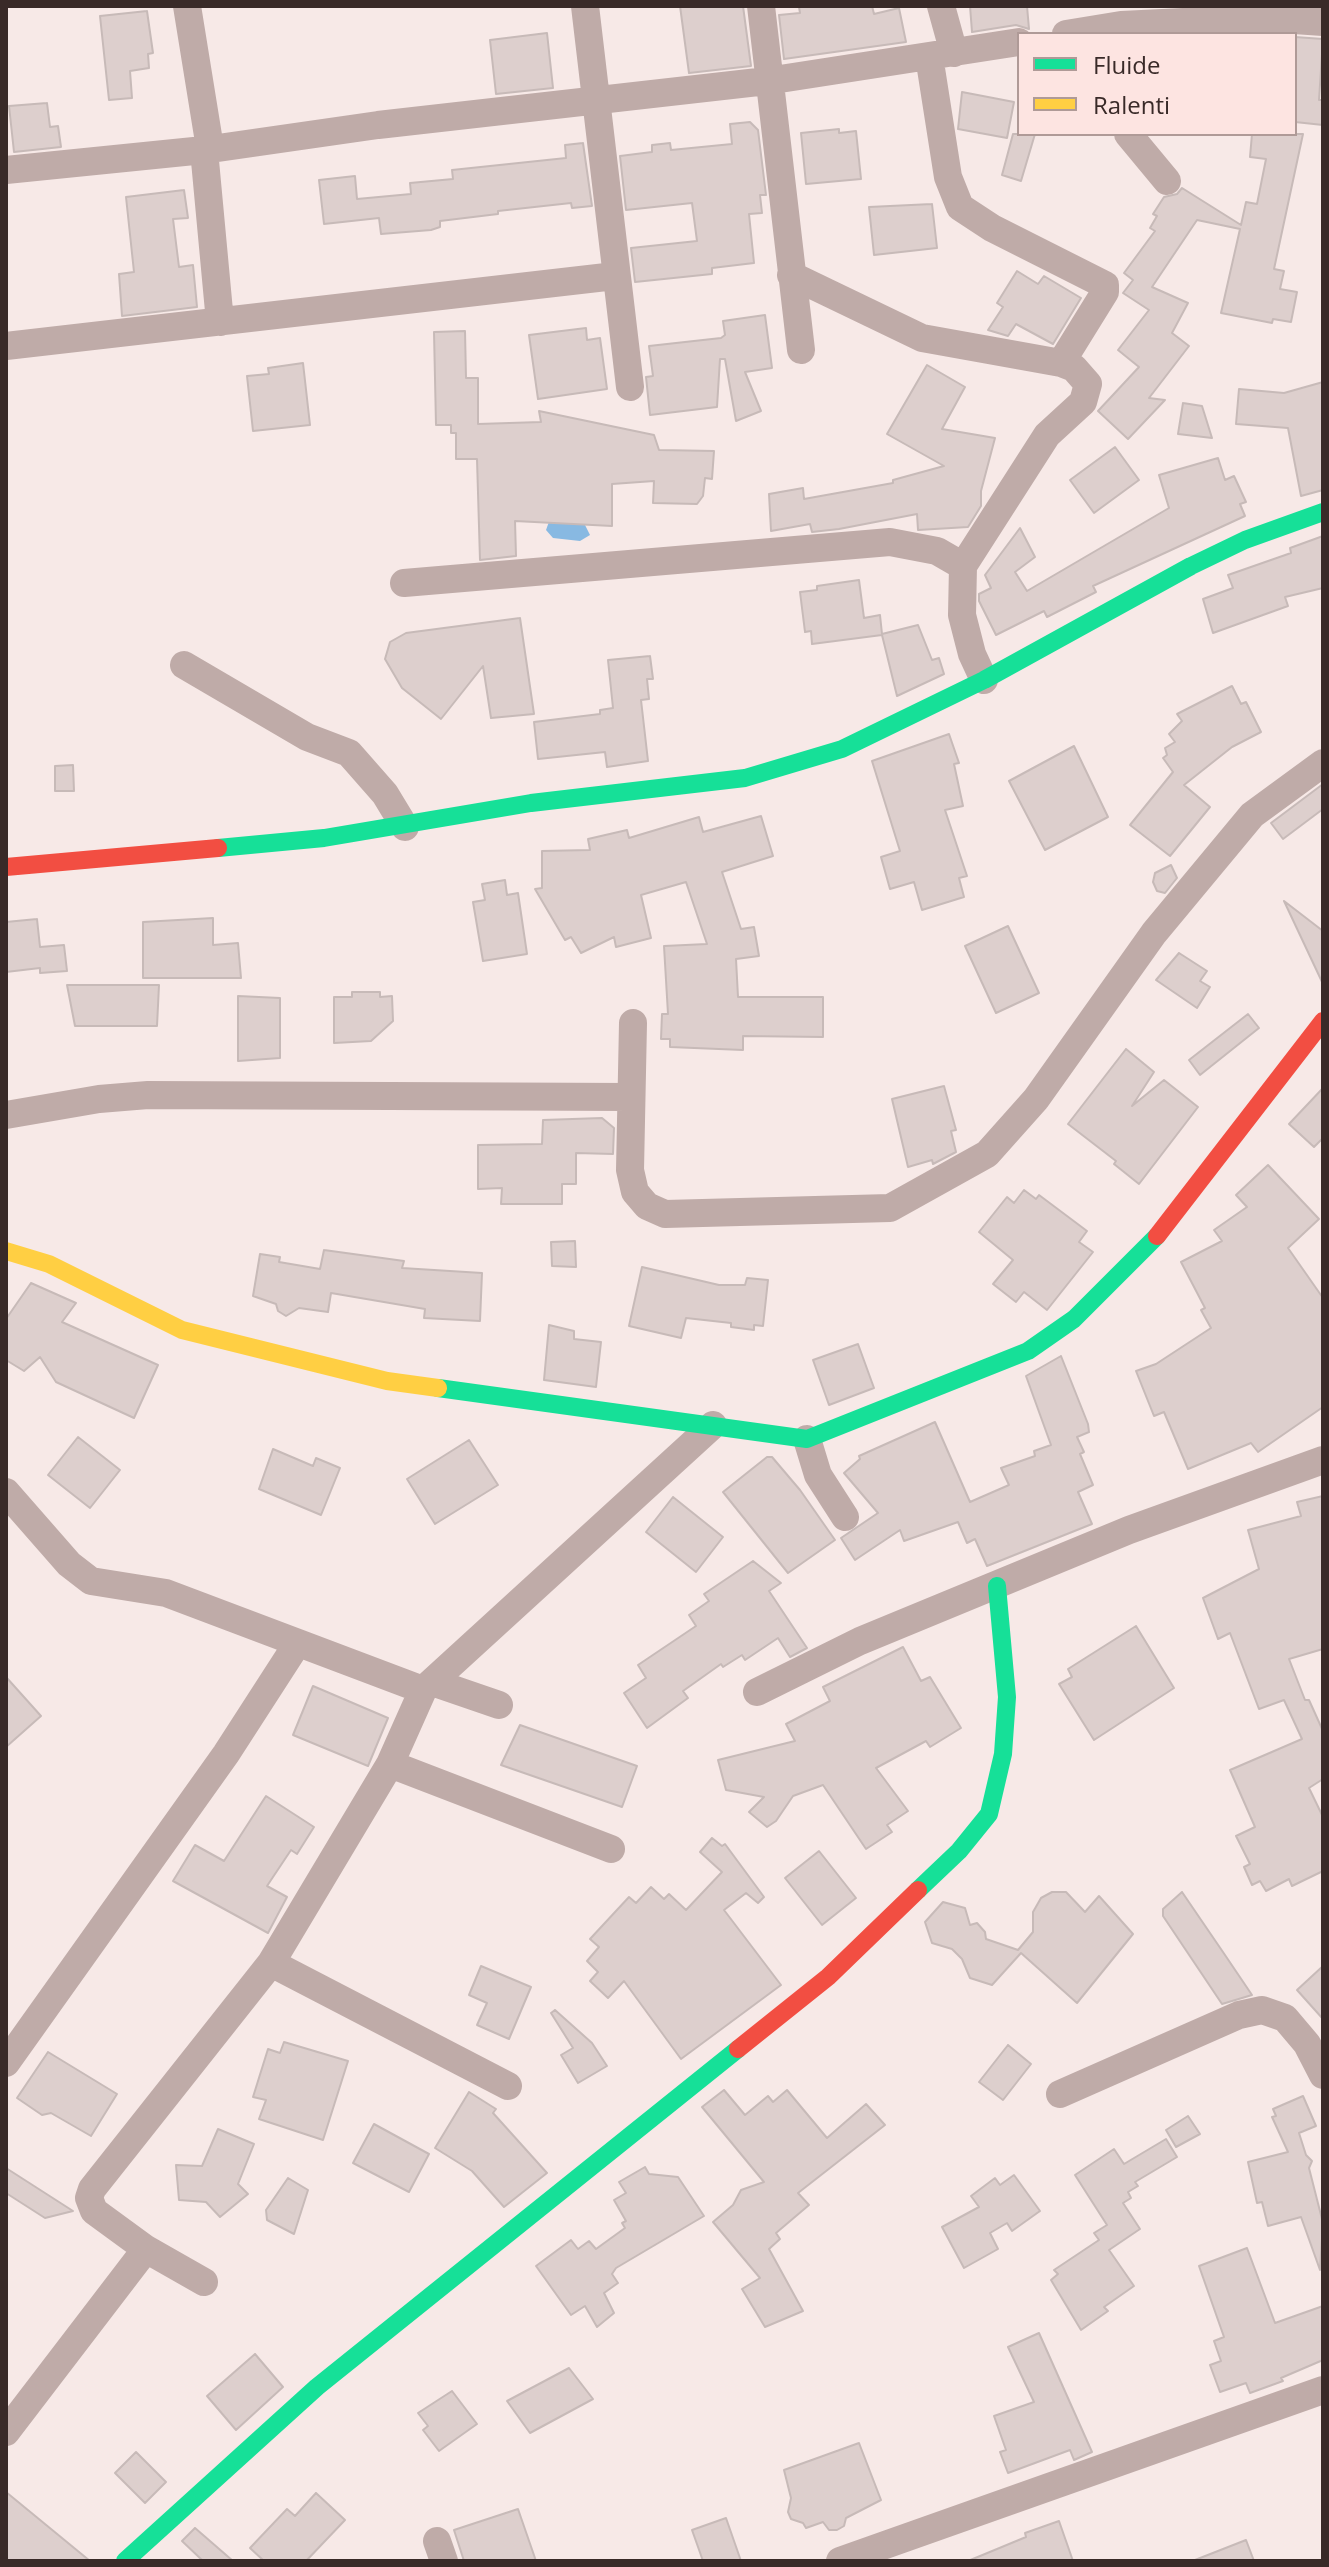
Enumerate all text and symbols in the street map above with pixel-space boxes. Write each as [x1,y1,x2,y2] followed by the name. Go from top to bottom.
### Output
[1017,32,1297,136] legend
[1093,48,1160,81] text: Fluide
[1093,88,1170,121] text: Ralenti

